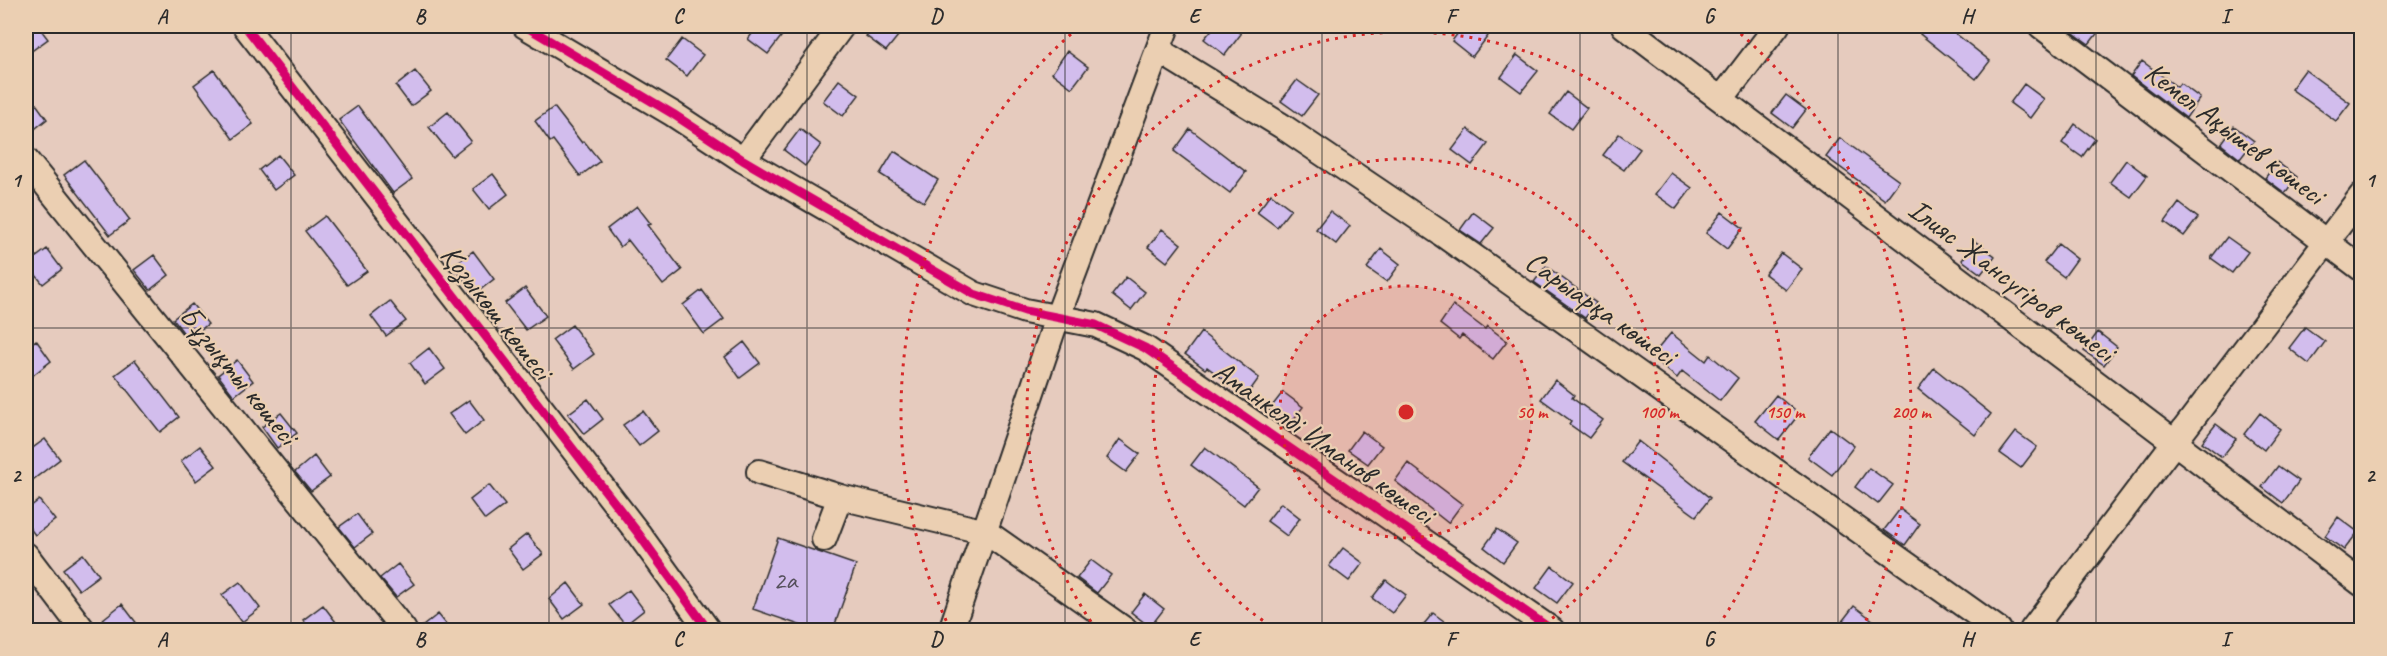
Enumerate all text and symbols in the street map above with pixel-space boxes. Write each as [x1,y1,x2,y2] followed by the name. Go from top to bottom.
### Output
[157,4,169,29] text: A
[415,4,427,29] text: B
[673,4,685,29] text: C
[930,4,944,29] text: D
[1189,4,1203,29] text: E
[1446,4,1460,29] text: F
[1704,4,1717,29] text: G
[1961,4,1976,29] text: H
[2221,4,2234,29] text: I
[2137,53,2335,215] street label: Кемел Ақышев көшесі
[12,168,23,193] text: 1
[2366,168,2377,193] text: 1
[1901,190,2126,372] street label: Ілияс Жансүгіров көшесі
[432,237,564,390] street label: Қозыкөш көшесі
[1518,242,1687,376] street label: Сарыарқа көшесі
[171,298,309,455] street label: Бұзықты көшесі
[1206,351,1445,535] street label: Аманкелді Иманов көшесі
[1517,401,1549,423] text: 50 m
[1640,401,1680,423] text: 100 m
[1766,401,1806,423] text: 150 m
[1892,401,1932,423] text: 200 m
[1396,402,1416,422] centre of rings
[12,463,23,488] text: 2
[2366,463,2377,488] text: 2
[773,563,799,597] house number: 2а
[157,627,169,652] text: A
[415,627,427,652] text: B
[673,627,685,652] text: C
[930,627,944,652] text: D
[1189,627,1203,652] text: E
[1446,627,1460,652] text: F
[1704,627,1717,652] text: G
[1961,627,1976,652] text: H
[2221,627,2234,652] text: I

